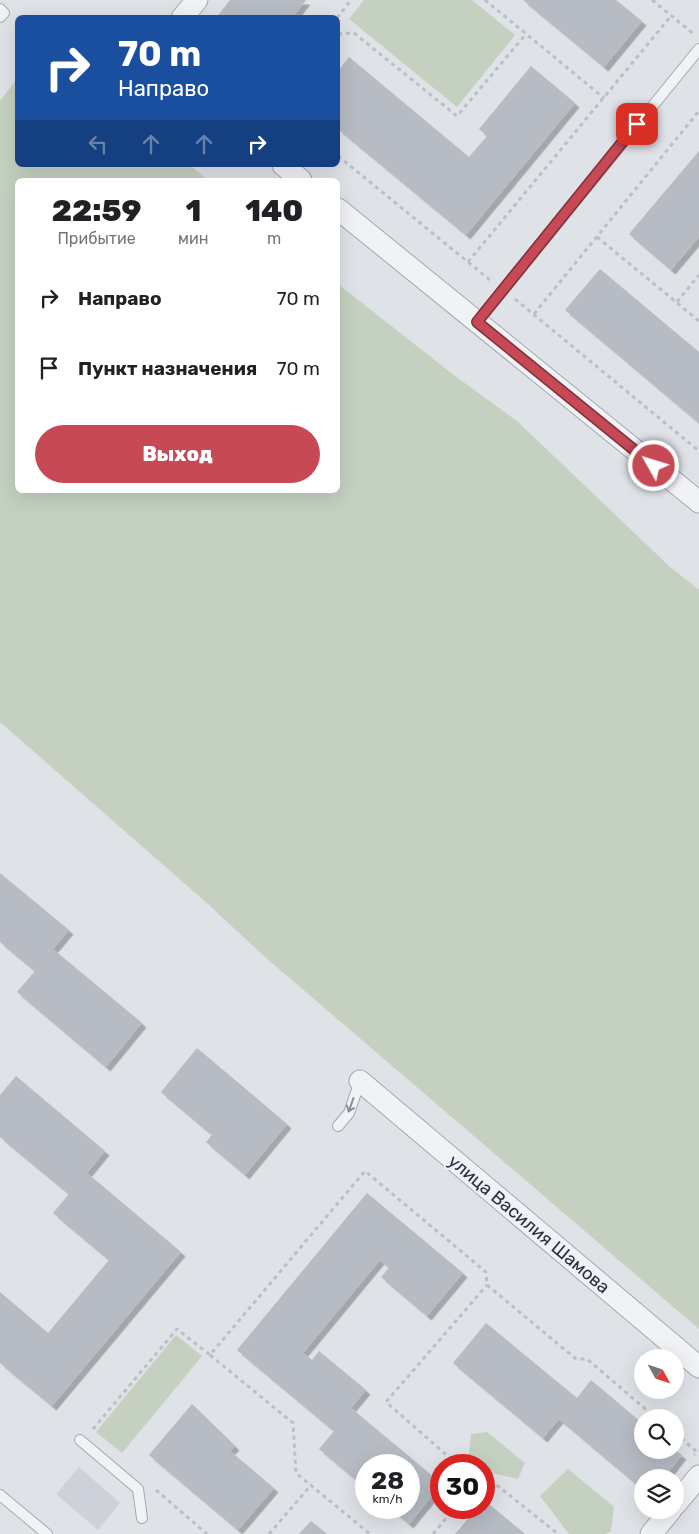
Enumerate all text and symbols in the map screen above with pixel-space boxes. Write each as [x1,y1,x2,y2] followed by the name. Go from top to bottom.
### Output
[118,33,201,75] text: 70 m
[35,35,100,100] icon: right
[118,75,209,102] text: Направо
[616,103,658,145] pin
[623,110,651,138] icon: arrive
[84,130,112,158] icon: left
[137,130,165,158] icon: ahead
[190,130,218,158] icon: ahead
[243,130,271,158] icon: right
[52,193,141,229] text: 22:59
[185,193,201,229] text: 1
[245,193,303,229] text: 140
[57,229,136,248] text: Прибытие
[178,229,209,248] text: мин
[267,229,281,248] text: m
[35,284,63,312] icon: right
[78,287,162,310] text: Направо
[277,287,320,310] text: 70 m
[35,354,63,382] icon: arrive
[78,357,257,380] text: Пункт назначения
[277,357,320,380] text: 70 m
[35,425,320,483] button: Выход
[627,439,679,491] position arrow
[346,1097,355,1112] one-way arrow
[444,1150,614,1298] street label: улица Василия Шамова
[634,1349,684,1399] north arrow
[634,1349,684,1519] map controls
[634,1409,684,1459] button: search
[430,1454,495,1519] speed limit sign: 30
[371,1466,404,1495] text: 28
[634,1469,684,1519] button: layers
[373,1492,402,1506] text: km/h

